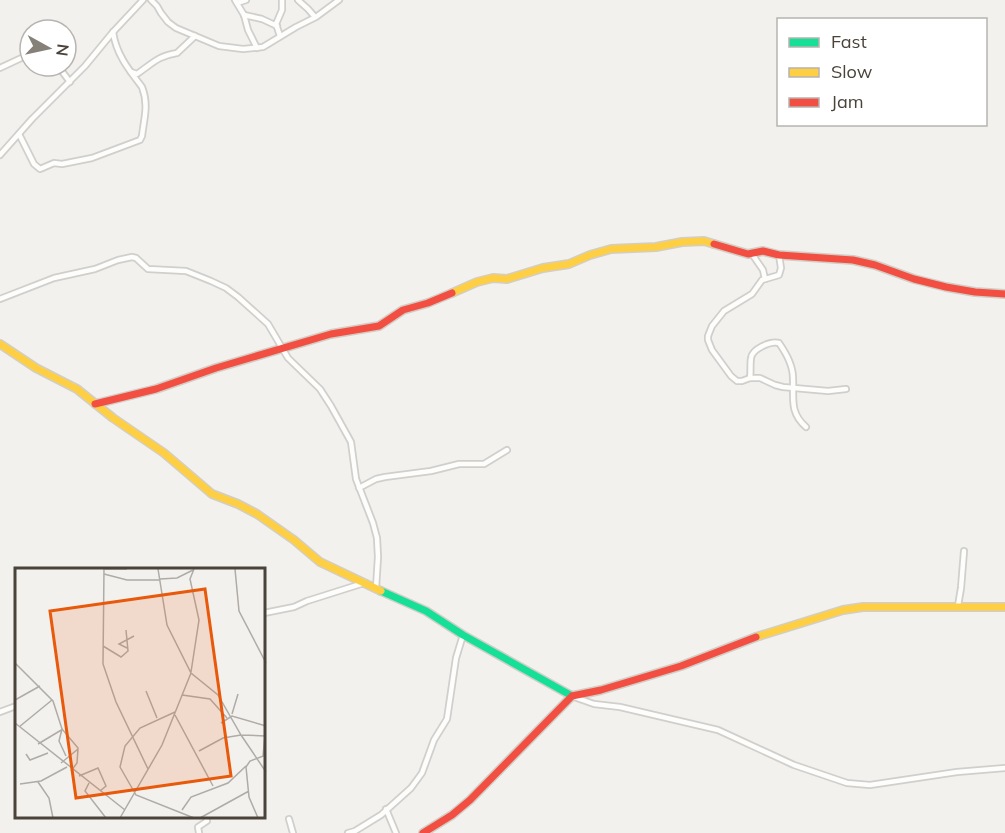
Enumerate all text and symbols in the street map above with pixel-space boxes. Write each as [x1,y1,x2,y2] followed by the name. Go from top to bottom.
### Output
[18,18,78,78] north arrow
[777,18,987,126] legend
[831,30,867,53] text: Fast
[52,43,74,57] text: N
[831,60,873,83] text: Slow
[831,90,864,113] text: Jam
[15,568,266,818] inset map

